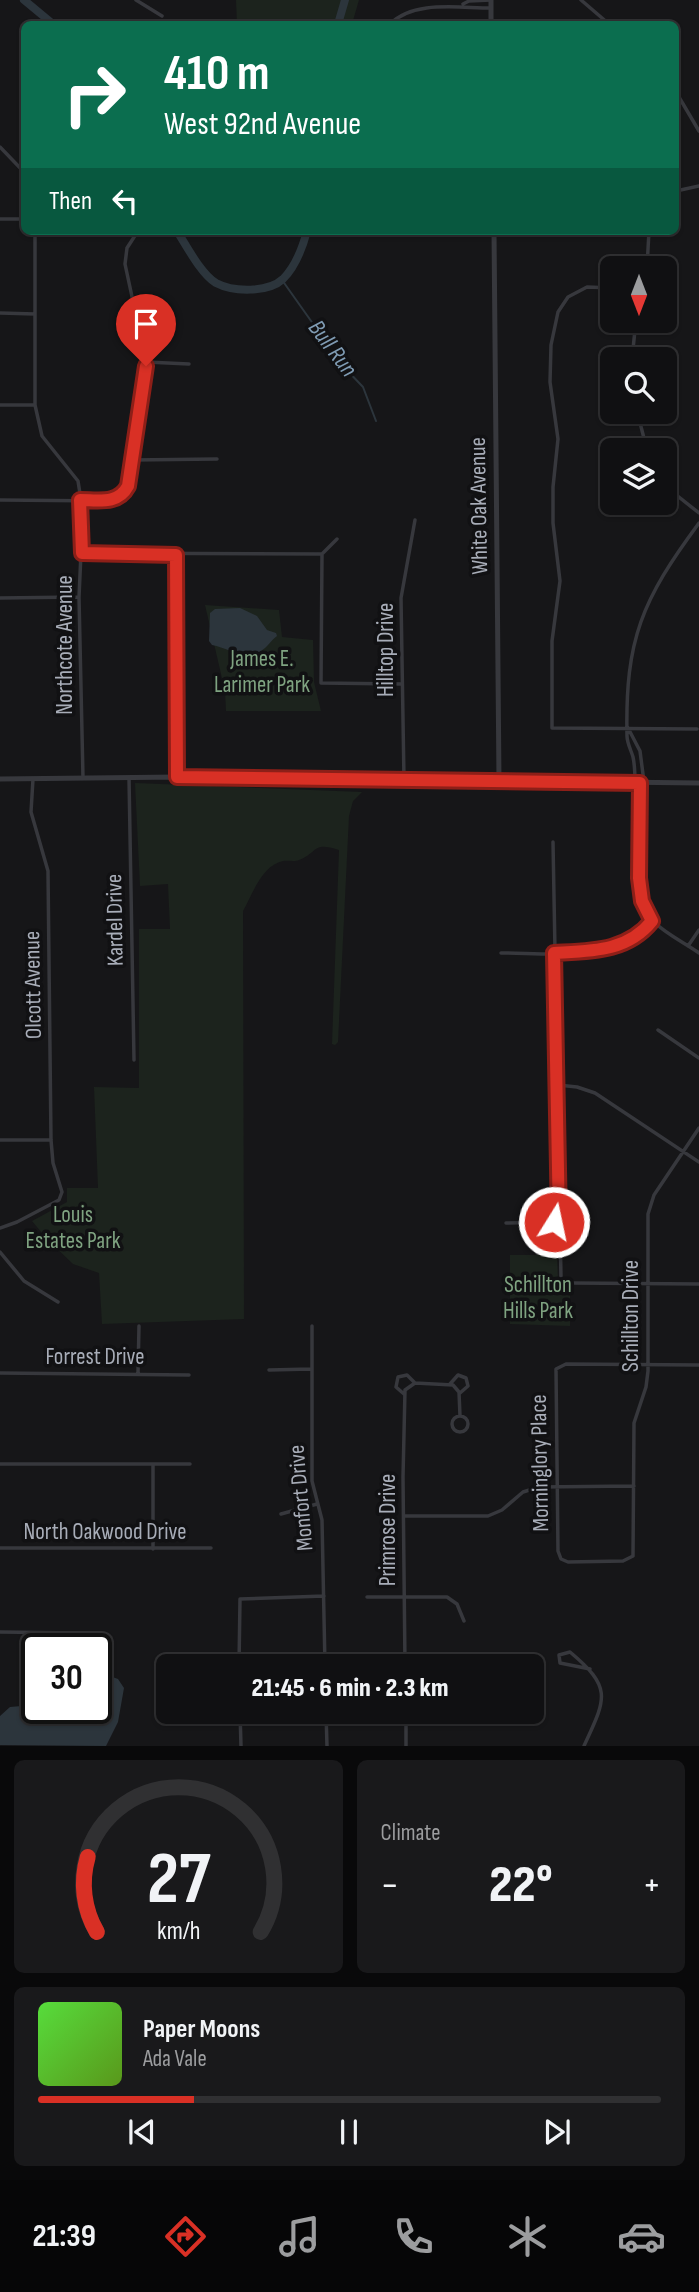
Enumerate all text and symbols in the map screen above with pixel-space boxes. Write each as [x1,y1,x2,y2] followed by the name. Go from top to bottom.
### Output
[164,45,270,104] text: 410 m
[49,49,140,140] icon: right
[164,105,361,144] text: West 92nd Avenue
[106,182,144,220] icon: left
[49,186,92,217] text: Then
[600,256,677,332] north arrow
[600,256,677,515] map controls
[116,294,176,366] pin
[127,305,165,343] icon: arrive
[302,314,363,382] water label: Bull Run
[600,347,677,424] button: search
[464,437,494,575] street label: White Oak Avenue
[600,438,677,515] button: layers
[51,575,79,715] street label: Northcote Avenue
[372,603,400,697] street label: Hilltop Drive
[214,645,310,699] park label: James E. Larimer Park
[100,874,130,966] street label: Kardel Drive
[18,931,48,1039] street label: Olcott Avenue
[517,1185,591,1259] position arrow
[25,1201,121,1255] park label: Louis Estates Park
[617,1260,645,1372] street label: Schillton Drive
[503,1271,573,1325] park label: Schillton Hills Park
[45,1343,145,1371] street label: Forrest Drive
[525,1394,555,1532] street label: Morninglory Place
[282,1444,320,1552] street label: Monfort Drive
[374,1474,402,1586] street label: Primrose Drive
[24,1518,186,1546] street label: North Oakwood Drive
[21,1633,112,1724] speed limit sign: 30
[252,1673,448,1704] text: 21:45 · 6 min · 2.3 km
[381,1819,440,1847] text: Climate
[146,1837,210,1925] text: 27
[489,1854,553,1917] text: 22°
[381,1863,399,1908] text: −
[642,1863,661,1908] text: +
[157,1916,200,1947] text: km/h
[143,2014,260,2045] text: Paper Moons
[143,2045,207,2073] text: Ada Vale
[123,2113,161,2151] icon: previous
[330,2113,368,2151] icon: pause
[538,2113,576,2151] icon: next
[161,2212,210,2261] icon: directions
[275,2212,324,2261] icon: music
[389,2212,438,2261] icon: phone
[503,2212,552,2261] icon: climate
[617,2212,666,2261] icon: car
[33,2217,96,2256] text: 21:39

